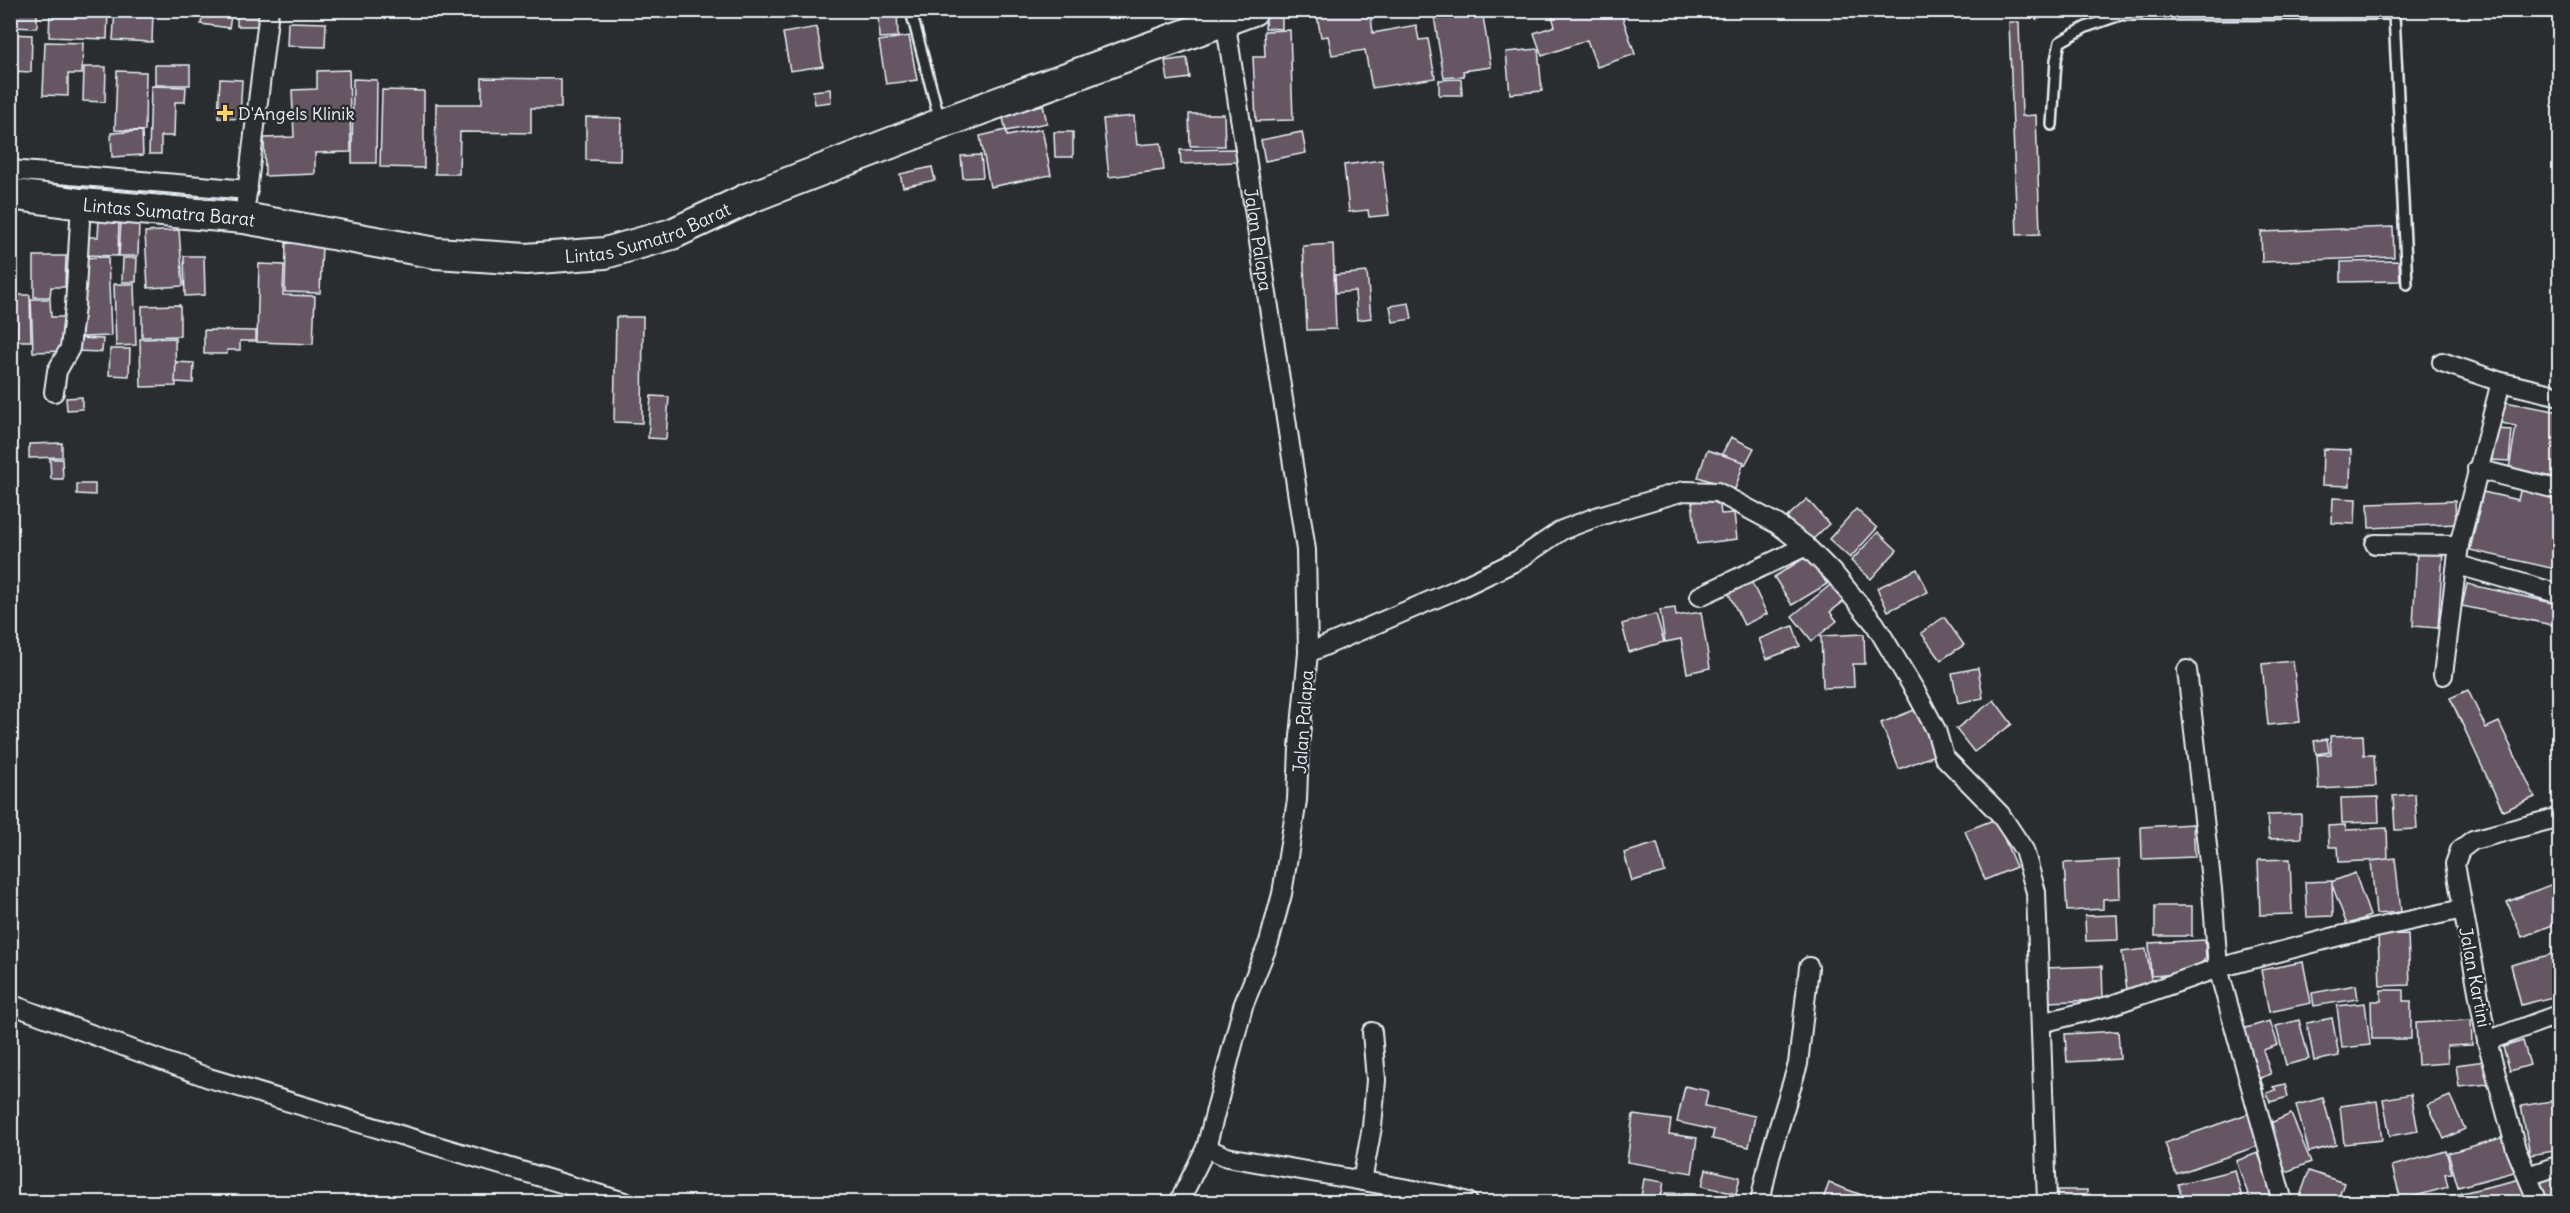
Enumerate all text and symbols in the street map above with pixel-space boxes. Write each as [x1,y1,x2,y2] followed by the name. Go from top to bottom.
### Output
[238,102,355,125] place label: D'Angels Klinik
[216,104,234,122] marker: D'Angels Klinik
[1239,186,1278,293] street label: Jalan Palapa
[82,193,257,231] street label: Lintas Sumatra Barat
[564,197,734,268] street label: Lintas Sumatra Barat
[1288,669,1318,775] street label: Jalan Palapa
[2454,925,2496,1029] street label: Jalan Kartini

